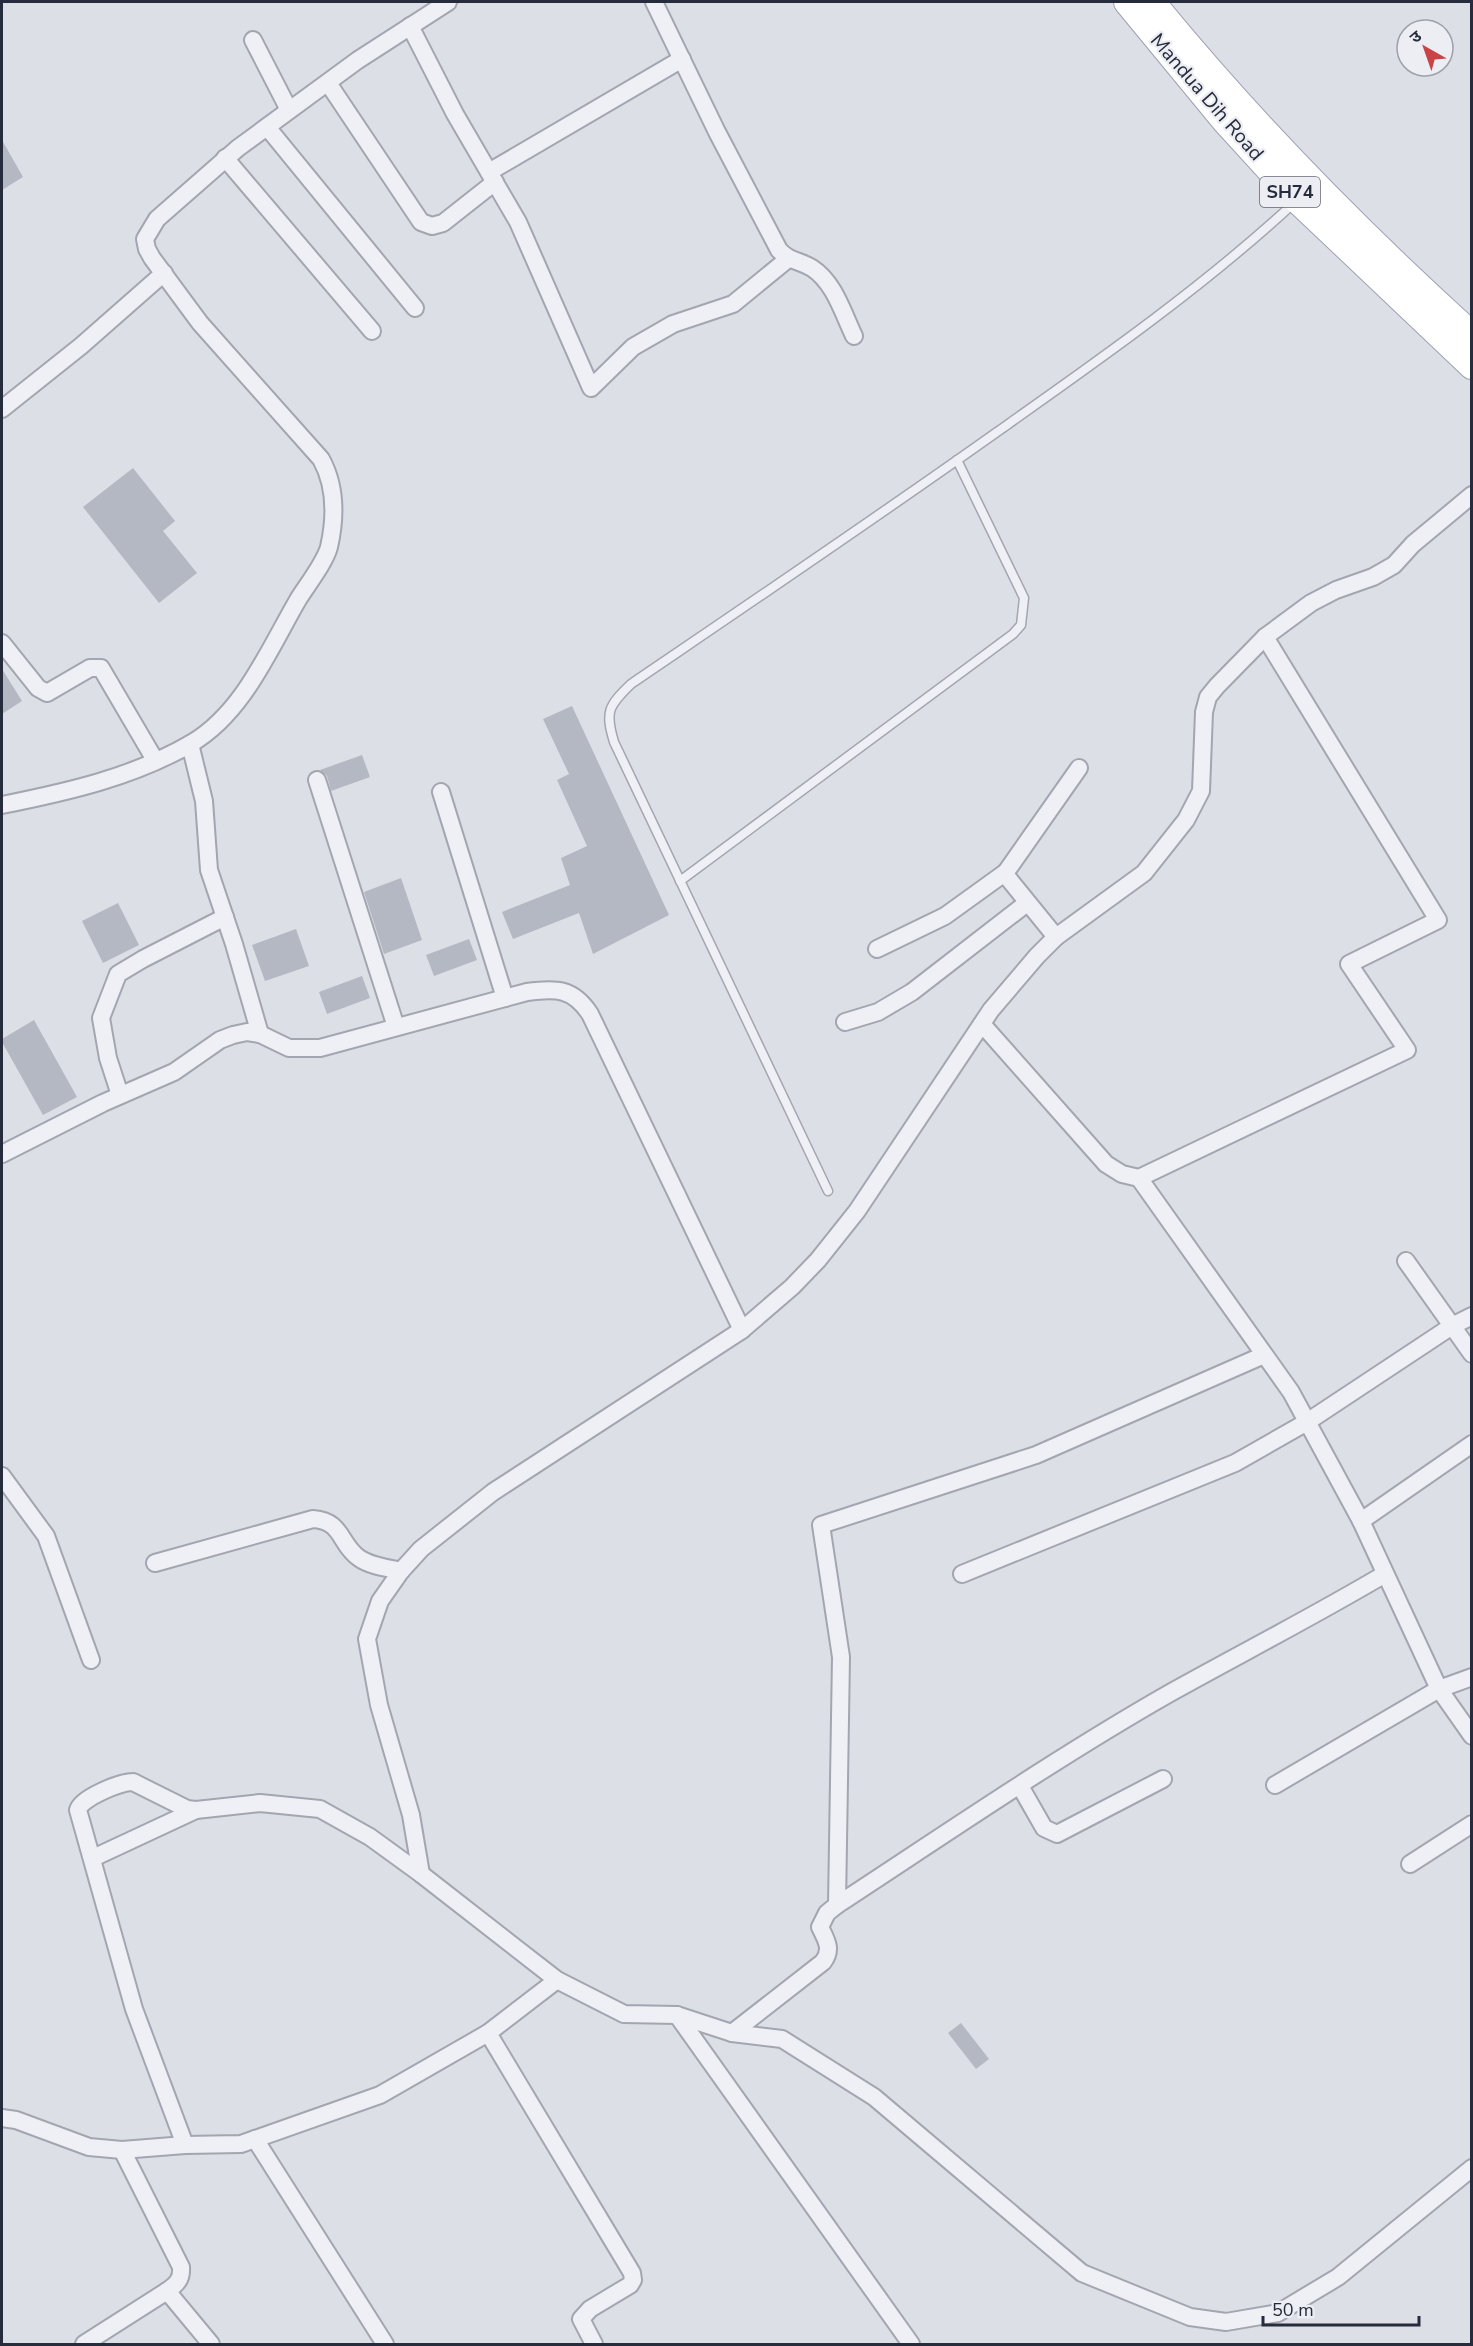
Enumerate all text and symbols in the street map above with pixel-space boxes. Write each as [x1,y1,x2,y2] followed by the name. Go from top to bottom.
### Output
[1395,18,1455,78] north arrow
[1405,25,1427,49] text: उ
[1144,28,1270,166] street label: Mandua Dih Road
[1260,177,1320,207] road number: SH74
[1263,2289,1419,2327] scale bar
[1272,2298,1314,2322] text: 50 m

